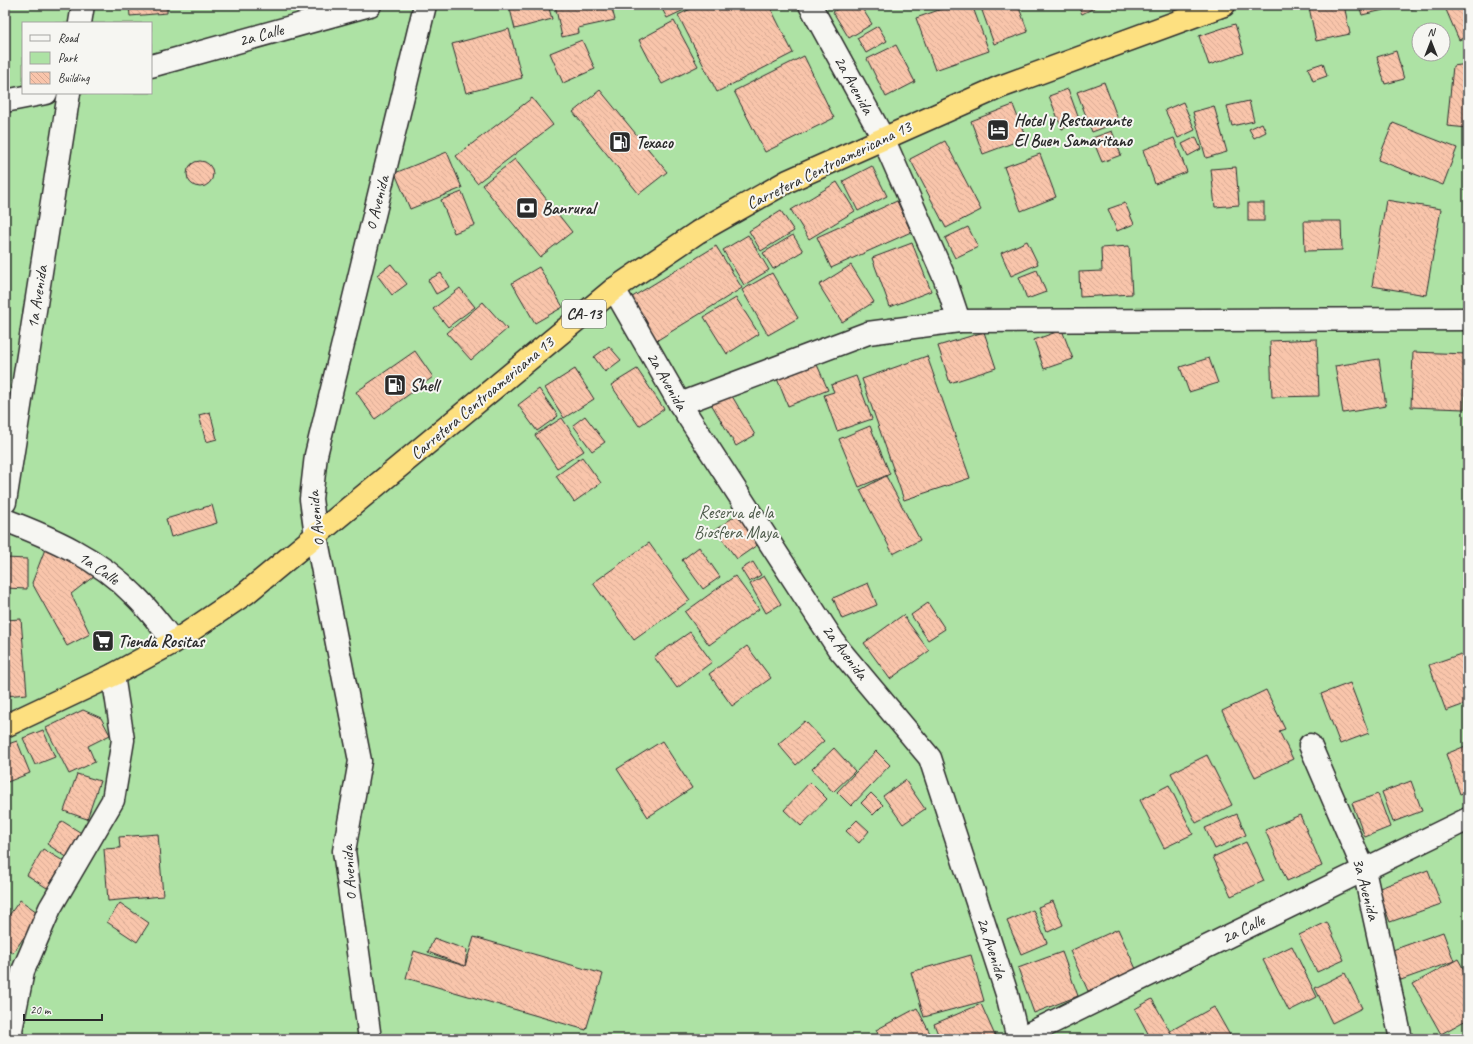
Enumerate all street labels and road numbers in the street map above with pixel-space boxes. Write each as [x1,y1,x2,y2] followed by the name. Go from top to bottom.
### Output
[236,19,287,51] street label: 2a Calle
[829,52,879,119] street label: 2a Avenida
[743,115,916,214] street label: Carretera Centroamericana 13
[360,171,394,233] street label: 0 Avenida
[22,262,53,330] street label: 1a Avenida
[562,300,606,328] road number: CA-13
[406,331,559,464] street label: Carretera Centroamericana 13
[642,348,693,415] street label: 2a Avenida
[302,488,329,548] street label: 0 Avenida
[74,546,125,590] street label: 1a Calle
[817,620,874,685] street label: 2a Avenida
[336,842,361,902] street label: 0 Avenida
[1348,856,1385,924] street label: 3a Avenida
[1218,909,1269,948] street label: 2a Calle
[972,914,1012,983] street label: 2a Avenida

